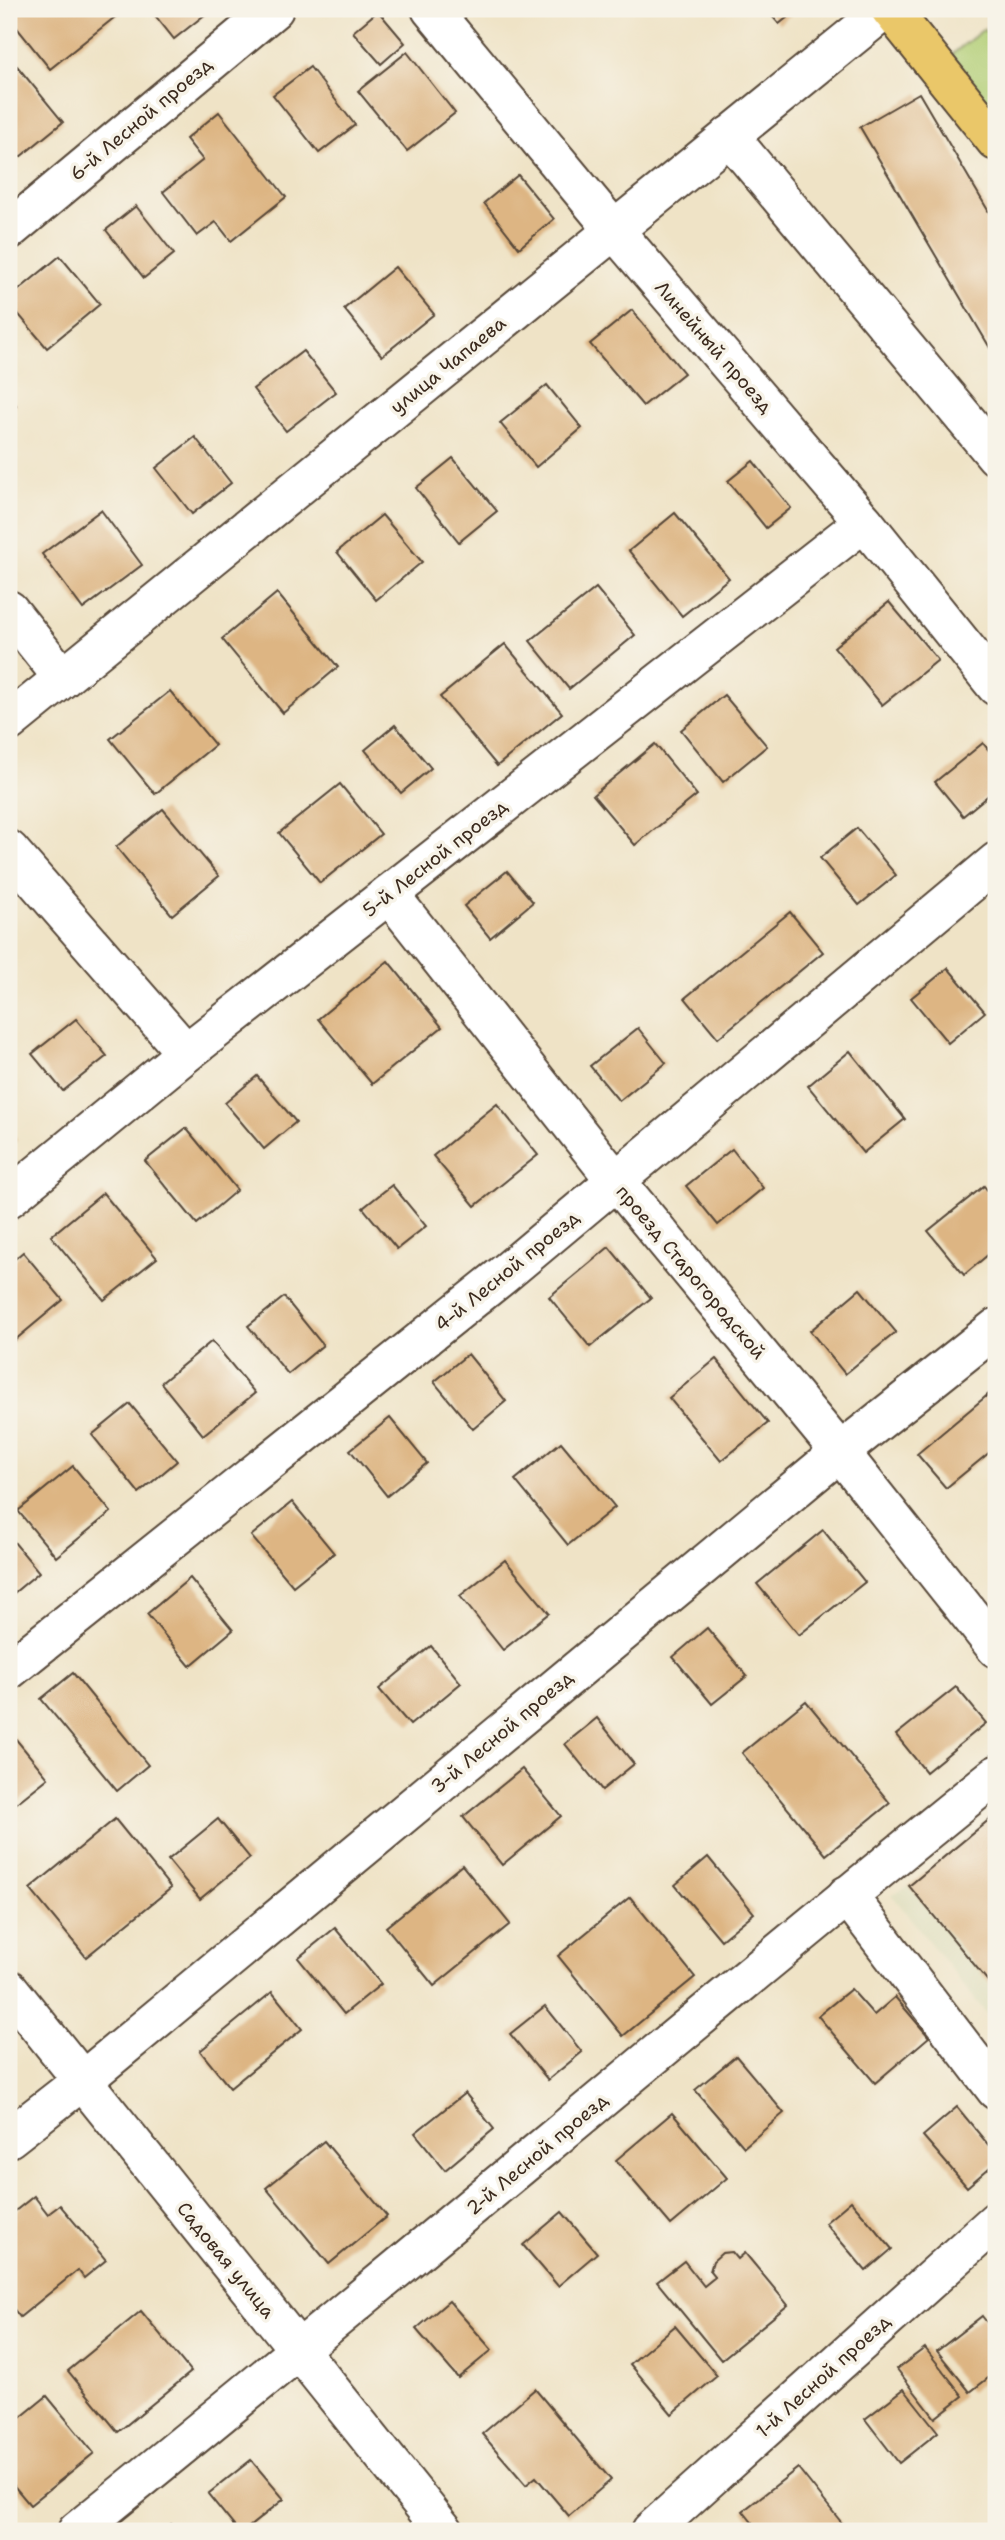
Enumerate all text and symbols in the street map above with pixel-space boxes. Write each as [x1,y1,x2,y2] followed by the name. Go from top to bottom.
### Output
[65,52,217,186] street label: 6-й Лесной проезд
[649,275,779,419] street label: Линейный проезд
[385,310,511,419] street label: улица Чапаева
[358,794,512,922] street label: 5-й Лесной проезд
[611,1180,771,1364] street label: проезд Старогородской
[430,1205,584,1337] street label: 4-й Лесной проезд
[426,1665,578,1799] street label: 3-й Лесной проезд
[461,2087,613,2221] street label: 2-й Лесной проезд
[171,2197,281,2323] street label: Садовая улица
[750,2309,896,2443] street label: 1-й Лесной проезд

